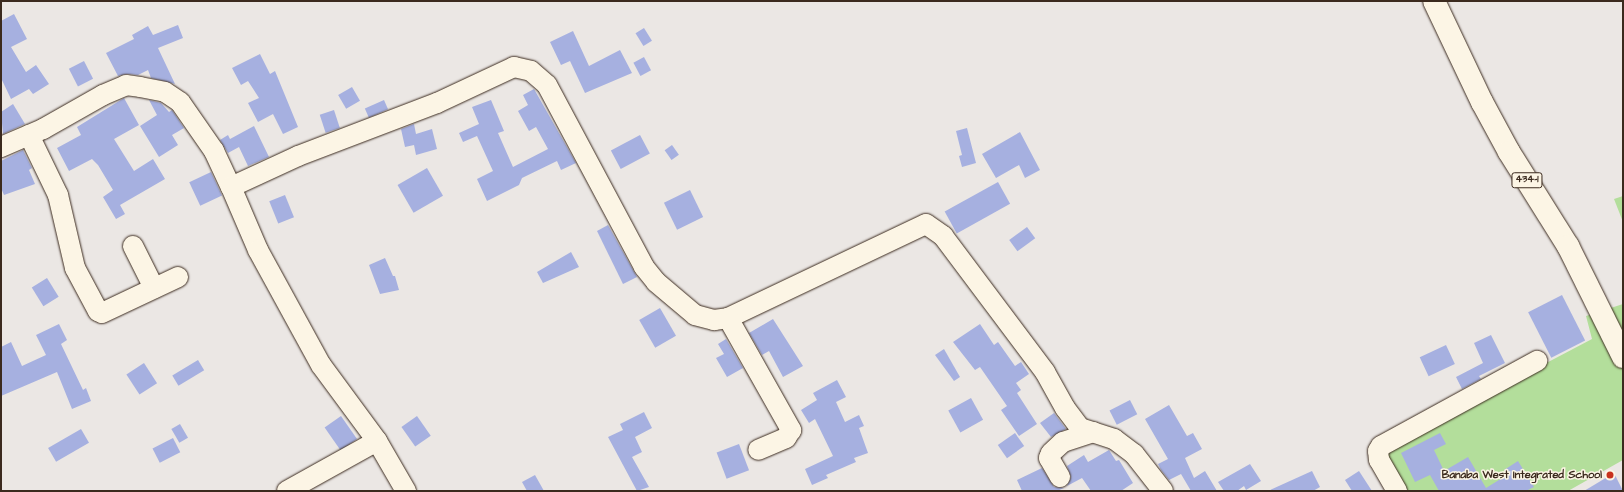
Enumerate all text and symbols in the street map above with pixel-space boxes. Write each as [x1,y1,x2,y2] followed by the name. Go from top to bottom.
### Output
[1511,172,1543,188] road number: 434-1
[1442,468,1602,482] place label: Banaba West Integrated School
[1605,470,1615,480] marker: Banaba West Integrated School

